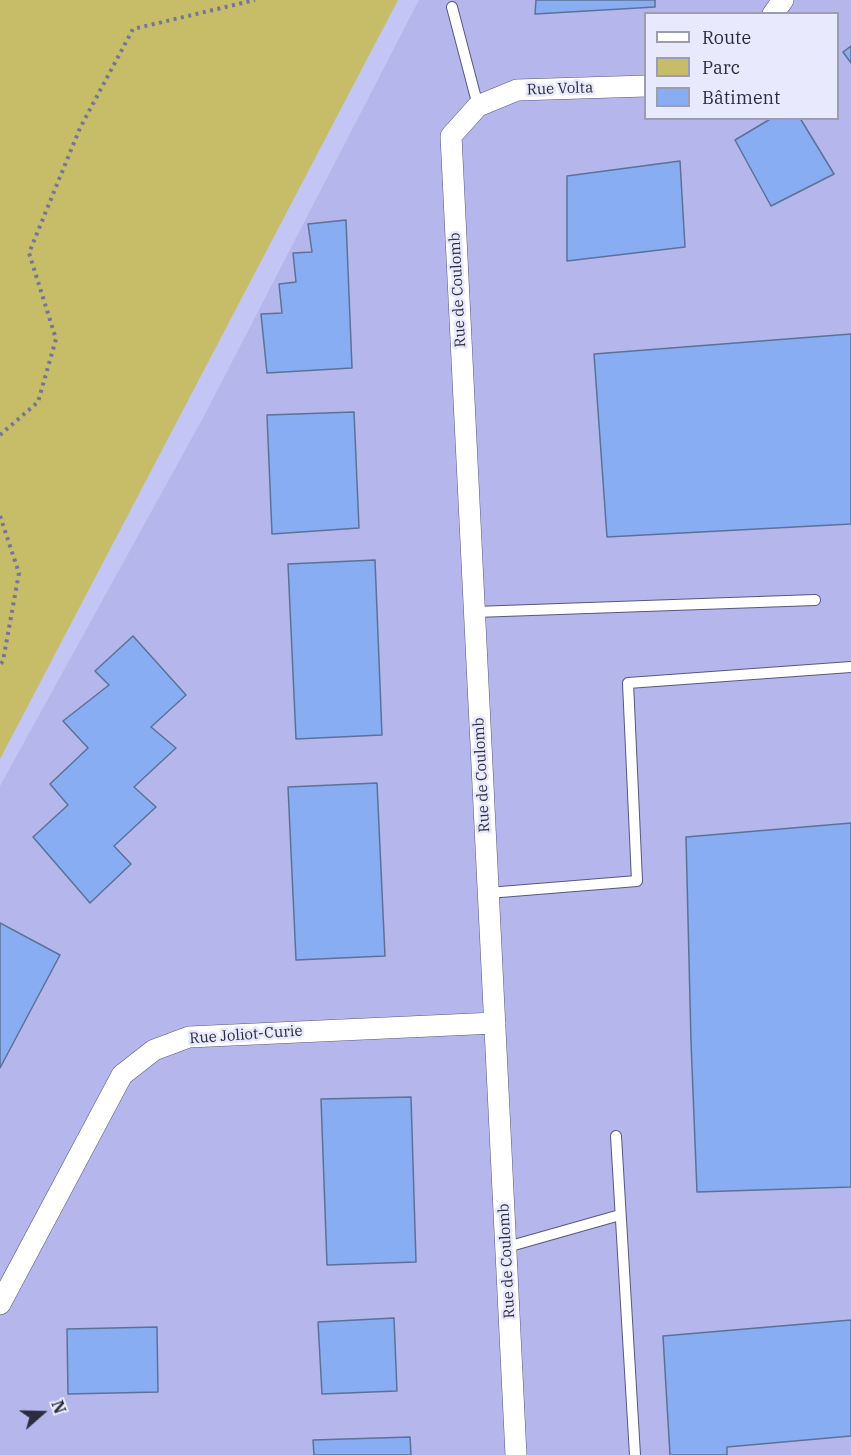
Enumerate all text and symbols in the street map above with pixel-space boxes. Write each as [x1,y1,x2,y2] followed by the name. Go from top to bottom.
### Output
[644,12,839,120] legend
[702,26,751,49] text: Route
[702,56,740,79] text: Parc
[527,79,593,99] street label: Rue Volta
[702,86,780,109] text: Bâtiment
[446,232,470,348] street label: Rue de Coulomb
[470,717,494,833] street label: Rue de Coulomb
[189,1022,303,1048] street label: Rue Joliot-Curie
[495,1203,519,1319] street label: Rue de Coulomb
[12,1383,72,1443] north arrow
[47,1397,70,1416] text: N

